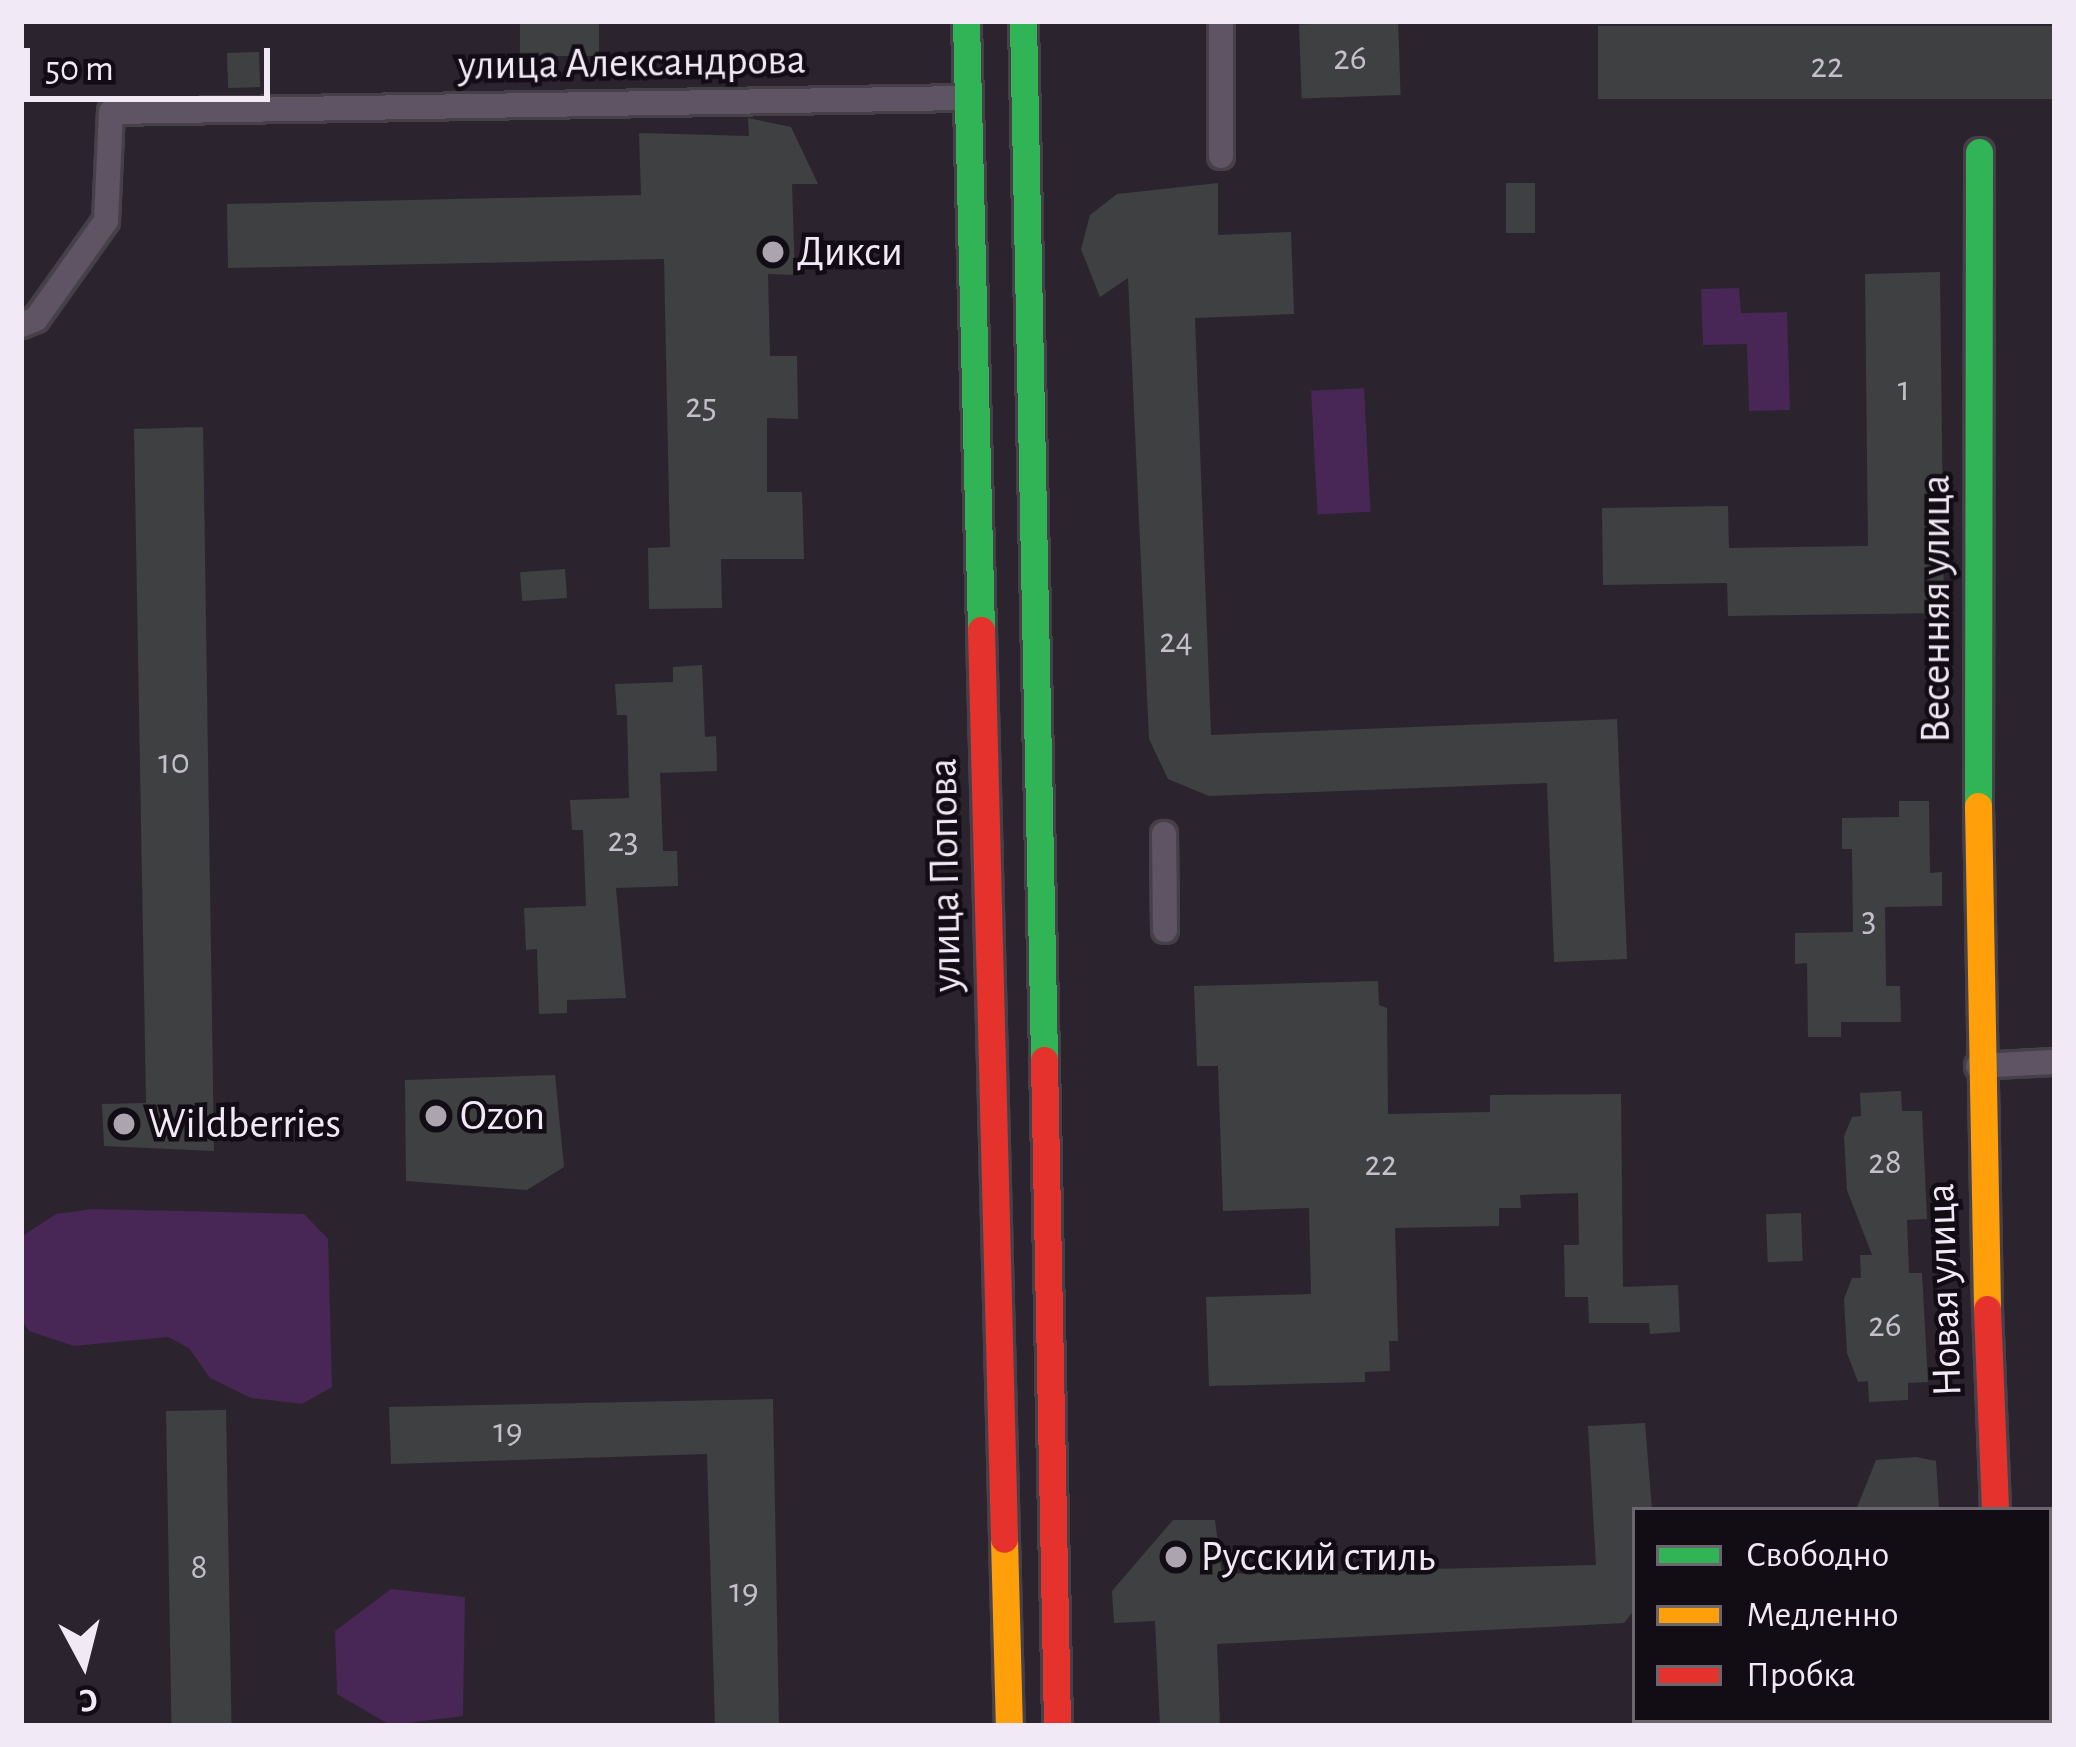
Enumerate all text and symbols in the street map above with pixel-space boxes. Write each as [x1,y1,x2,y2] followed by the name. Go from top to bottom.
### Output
[30,24,276,98] scale bar
[458,35,806,91] street label: улица Александрова
[1333,37,1367,81] house number: 26
[1811,45,1843,89] house number: 22
[45,51,114,87] text: 50 m
[797,227,903,277] place label: Дикси
[760,239,786,265] marker: Дикси
[1898,368,1910,412] house number: 1
[685,385,717,429] house number: 25
[1911,475,1961,743] street label: Весенняя улица
[1159,620,1193,664] house number: 24
[158,741,190,785] house number: 10
[918,757,972,993] street label: улица Попова
[607,819,639,863] house number: 23
[1862,898,1876,942] house number: 3
[460,1091,545,1141] place label: Ozon
[148,1099,341,1149] place label: Wildberries
[423,1103,449,1129] marker: Ozon
[111,1111,137,1137] marker: Wildberries
[1868,1141,1902,1185] house number: 28
[1365,1143,1397,1187] house number: 22
[1915,1182,1973,1398] street label: Новая улица
[1868,1304,1902,1348] house number: 26
[493,1410,523,1454] house number: 19
[1632,1507,2052,1723] legend
[1200,1532,1435,1582] place label: Русский стиль
[1746,1537,1889,1573] text: Свободно
[1163,1544,1189,1570] marker: Русский стиль
[190,1546,208,1590] house number: 8
[729,1570,759,1614] house number: 19
[1746,1597,1898,1633] text: Медленно
[24,1603,144,1723] north arrow
[1746,1657,1855,1693] text: Пробка
[77,1682,100,1717] text: С

